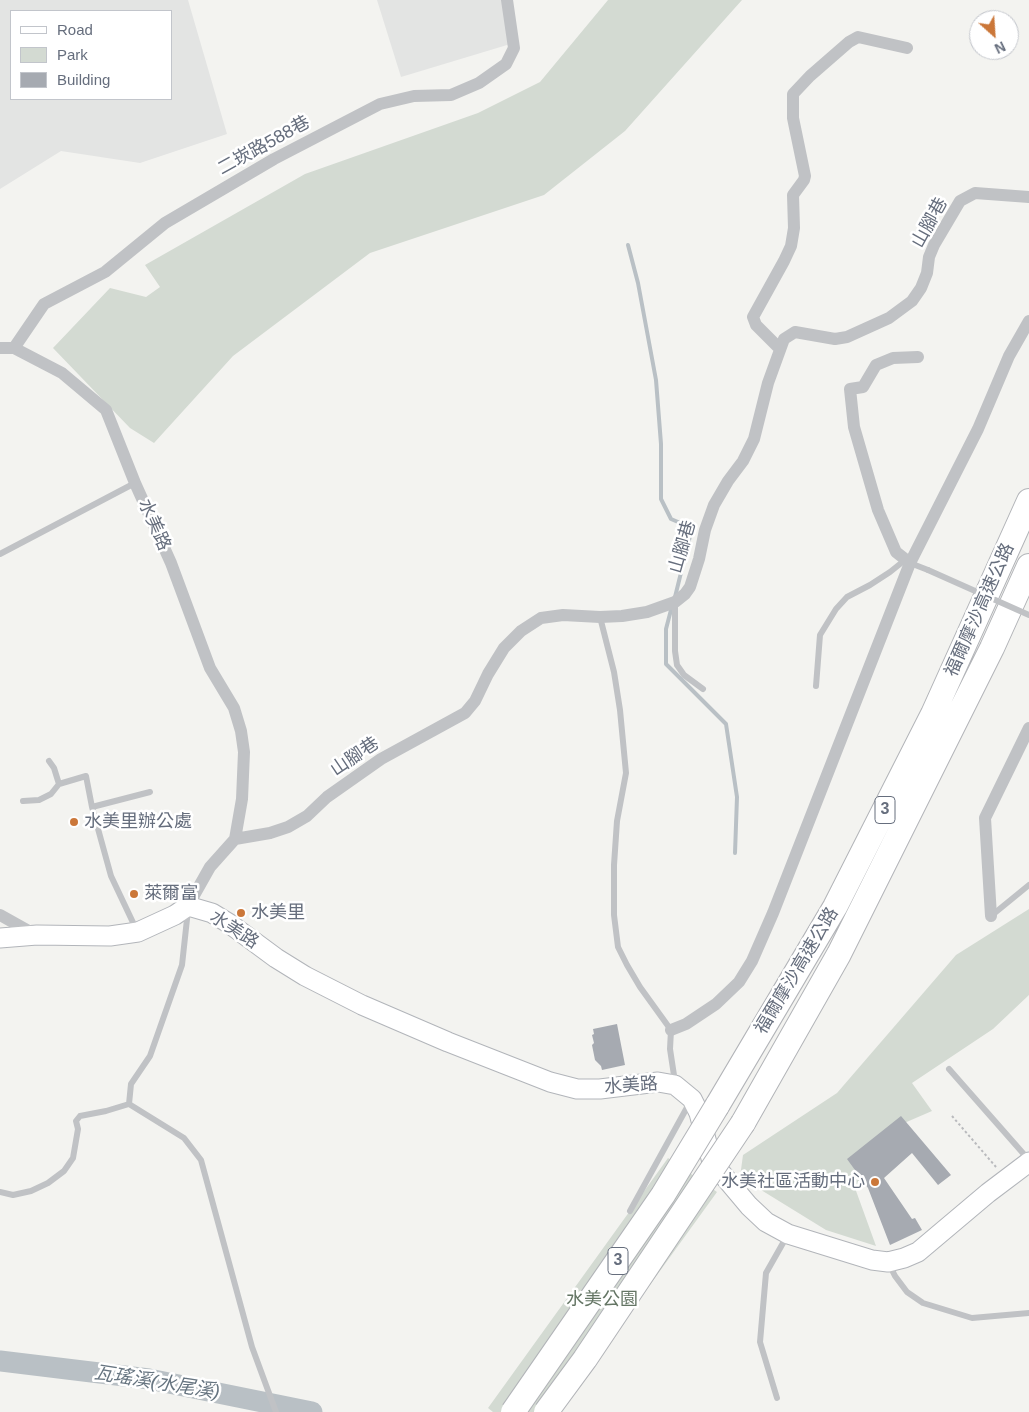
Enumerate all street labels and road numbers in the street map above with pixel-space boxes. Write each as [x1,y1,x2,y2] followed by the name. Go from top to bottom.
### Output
[214,112,314,180] street label: 二崁路588巷
[907,194,953,252] street label: 山腳巷
[133,496,175,554] street label: 水美路
[665,518,701,576] street label: 山腳巷
[941,540,1019,680] street label: 福爾摩沙高速公路
[327,733,383,781] street label: 山腳巷
[875,796,895,824] road number: 3
[751,904,843,1038] street label: 福爾摩沙高速公路
[205,906,263,954] street label: 水美路
[603,1073,659,1099] street label: 水美路
[608,1248,628,1274] road number: 3

